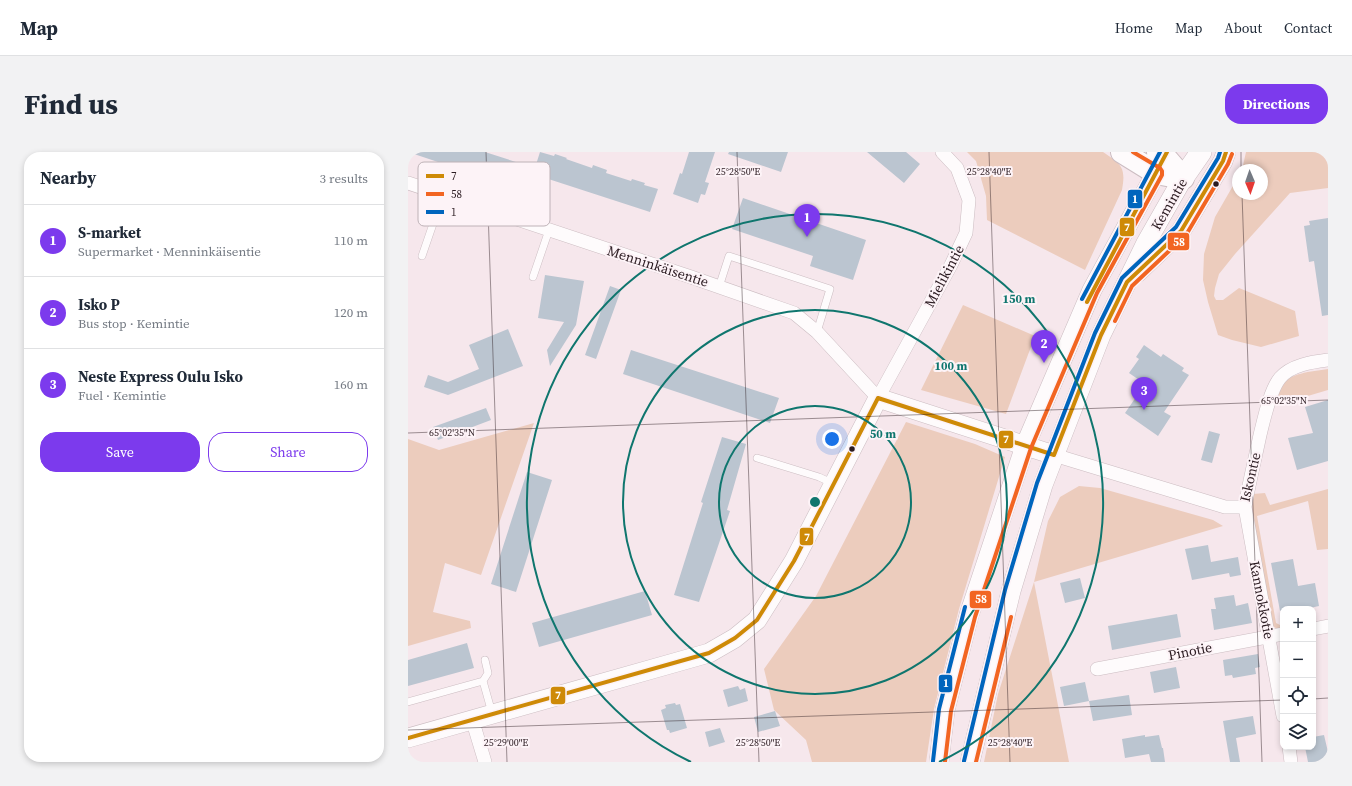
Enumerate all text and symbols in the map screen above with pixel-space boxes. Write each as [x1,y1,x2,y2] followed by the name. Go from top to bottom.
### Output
[20,15,58,41] text: Map
[1115,18,1153,38] text: Home
[1175,18,1202,38] text: Map
[1224,18,1262,38] text: About
[1284,18,1332,38] text: Contact
[1225,84,1328,124] button: Directions
[24,85,118,123] text: Find us
[418,162,550,226] legend
[1232,164,1268,200] north arrow
[716,165,760,178] text: 25°28'50"E
[967,165,1011,178] text: 25°28'40"E
[40,166,96,190] text: Nearby
[451,169,457,184] text: 7
[320,170,368,187] text: 3 results
[1146,174,1192,234] street label: Kemintie
[1211,179,1221,189] unlabelled marker
[451,187,462,202] text: 58
[1127,189,1143,209] line badge: 1
[1132,192,1138,207] text: 1
[794,204,820,237] pin: 1
[451,205,457,220] text: 1
[1119,217,1135,237] line badge: 7
[1124,220,1130,235] text: 7
[78,222,141,243] text: S-market
[49,232,57,249] text: 1
[334,232,368,249] text: 110 m
[1167,232,1190,251] line badge: 58
[1173,235,1185,250] text: 58
[605,240,711,292] street label: Menninkäisentie
[919,241,969,311] street label: Mielikintie
[78,243,261,260] text: Supermarket · Menninkäisentie
[1003,291,1036,307] text: 150 m
[78,294,120,315] text: Isko P
[49,304,57,321] text: 2
[334,304,368,321] text: 120 m
[78,315,190,332] text: Bus stop · Kemintie
[1031,330,1057,363] pin: 2
[935,358,968,374] text: 100 m
[78,366,243,387] text: Neste Express Oulu Isko
[49,376,57,393] text: 3
[334,376,368,393] text: 160 m
[1131,377,1157,410] pin: 3
[78,387,166,404] text: Fuel · Kemintie
[1261,394,1307,407] text: 65°02'35"N
[429,426,475,439] text: 65°02'35"N
[870,426,896,442] text: 50 m
[822,429,842,449] your location
[998,430,1014,449] line badge: 7
[40,432,200,472] button: Save
[208,432,368,472] button: Share
[1003,432,1009,447] text: 7
[847,444,857,454] unlabelled marker
[1235,450,1265,504] street label: Iskontie
[808,495,822,509] centre of rings
[799,527,814,546] line badge: 7
[804,530,810,545] text: 7
[1245,559,1279,641] street label: Kannokkotie
[969,590,992,609] line badge: 58
[975,592,987,607] text: 58
[1280,606,1316,750] map controls
[1280,606,1316,642] button: +
[1166,637,1214,665] street label: Pinotie
[1280,642,1316,678] button: −
[938,674,953,693] line badge: 1
[943,676,949,691] text: 1
[1280,678,1316,714] button: locate
[550,686,566,705] line badge: 7
[555,688,561,703] text: 7
[1280,714,1316,750] button: layers
[484,736,528,749] text: 25°29'00"E
[736,736,780,749] text: 25°28'50"E
[988,736,1032,749] text: 25°28'40"E

